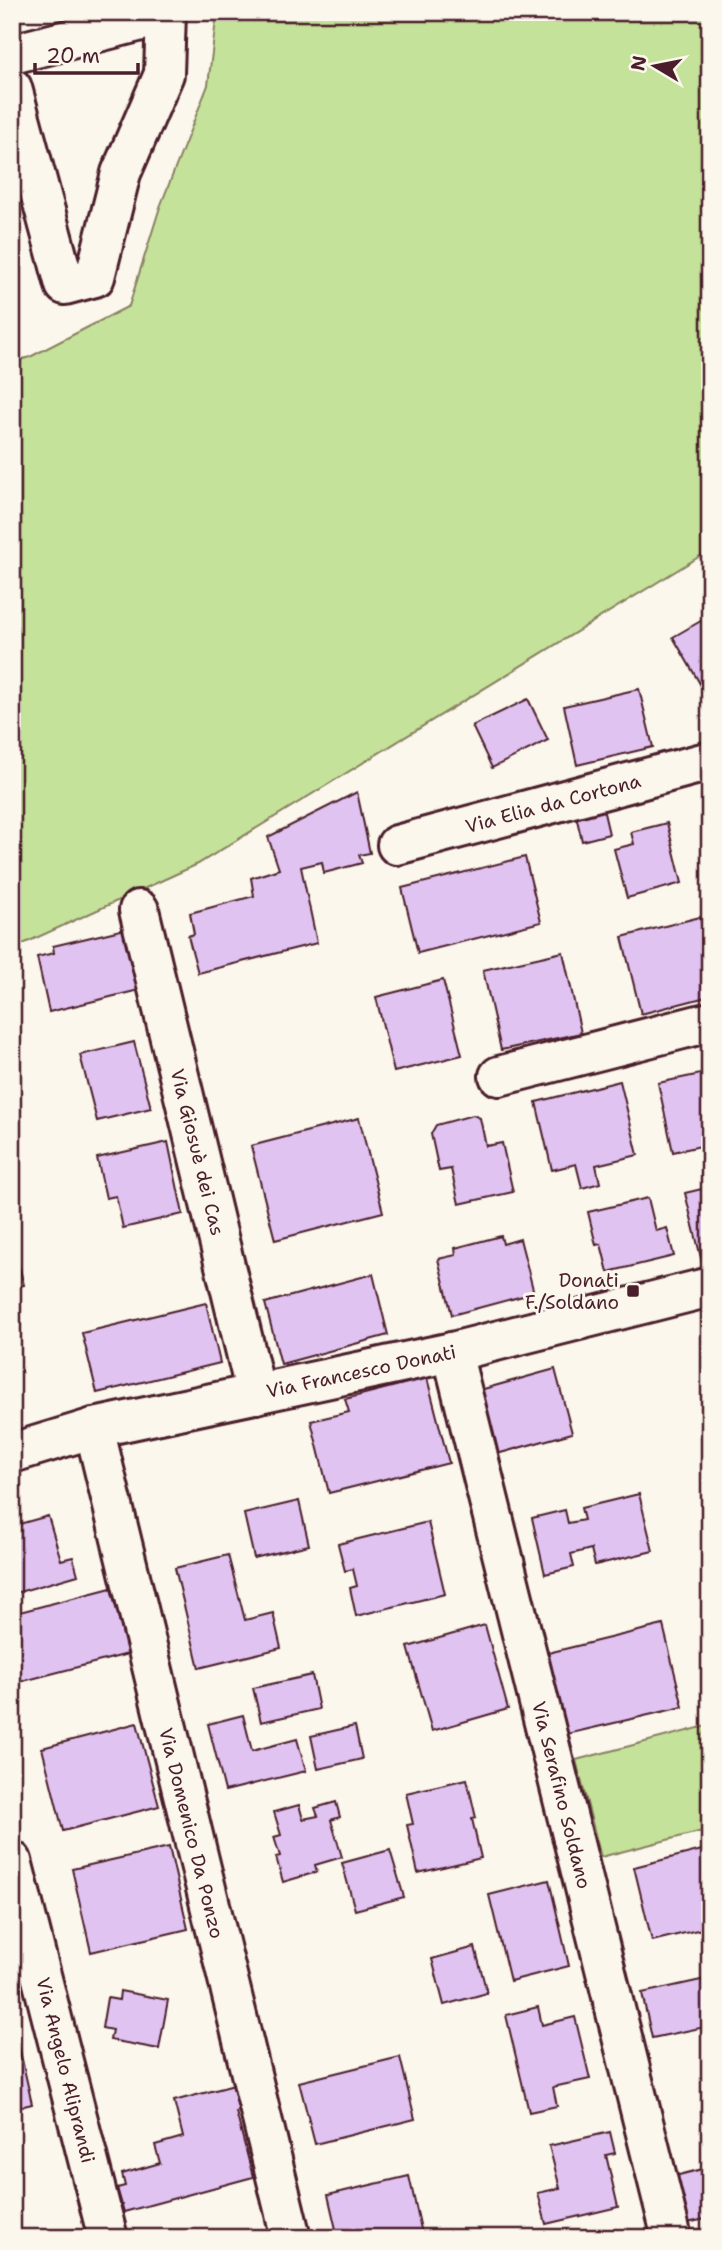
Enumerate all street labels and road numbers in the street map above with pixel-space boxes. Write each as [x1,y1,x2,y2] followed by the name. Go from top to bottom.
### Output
[463,768,644,839] street label: Via Elia da Cortona
[165,1066,230,1238] street label: Via Giosuè dei Cas
[264,1339,458,1404] street label: Via Francesco Donati
[526,1699,597,1891] street label: Via Serafino Soldano
[153,1725,230,1941] street label: Via Domenico Da Ponzo
[30,1975,101,2166] street label: Via Angelo Aliprandi

